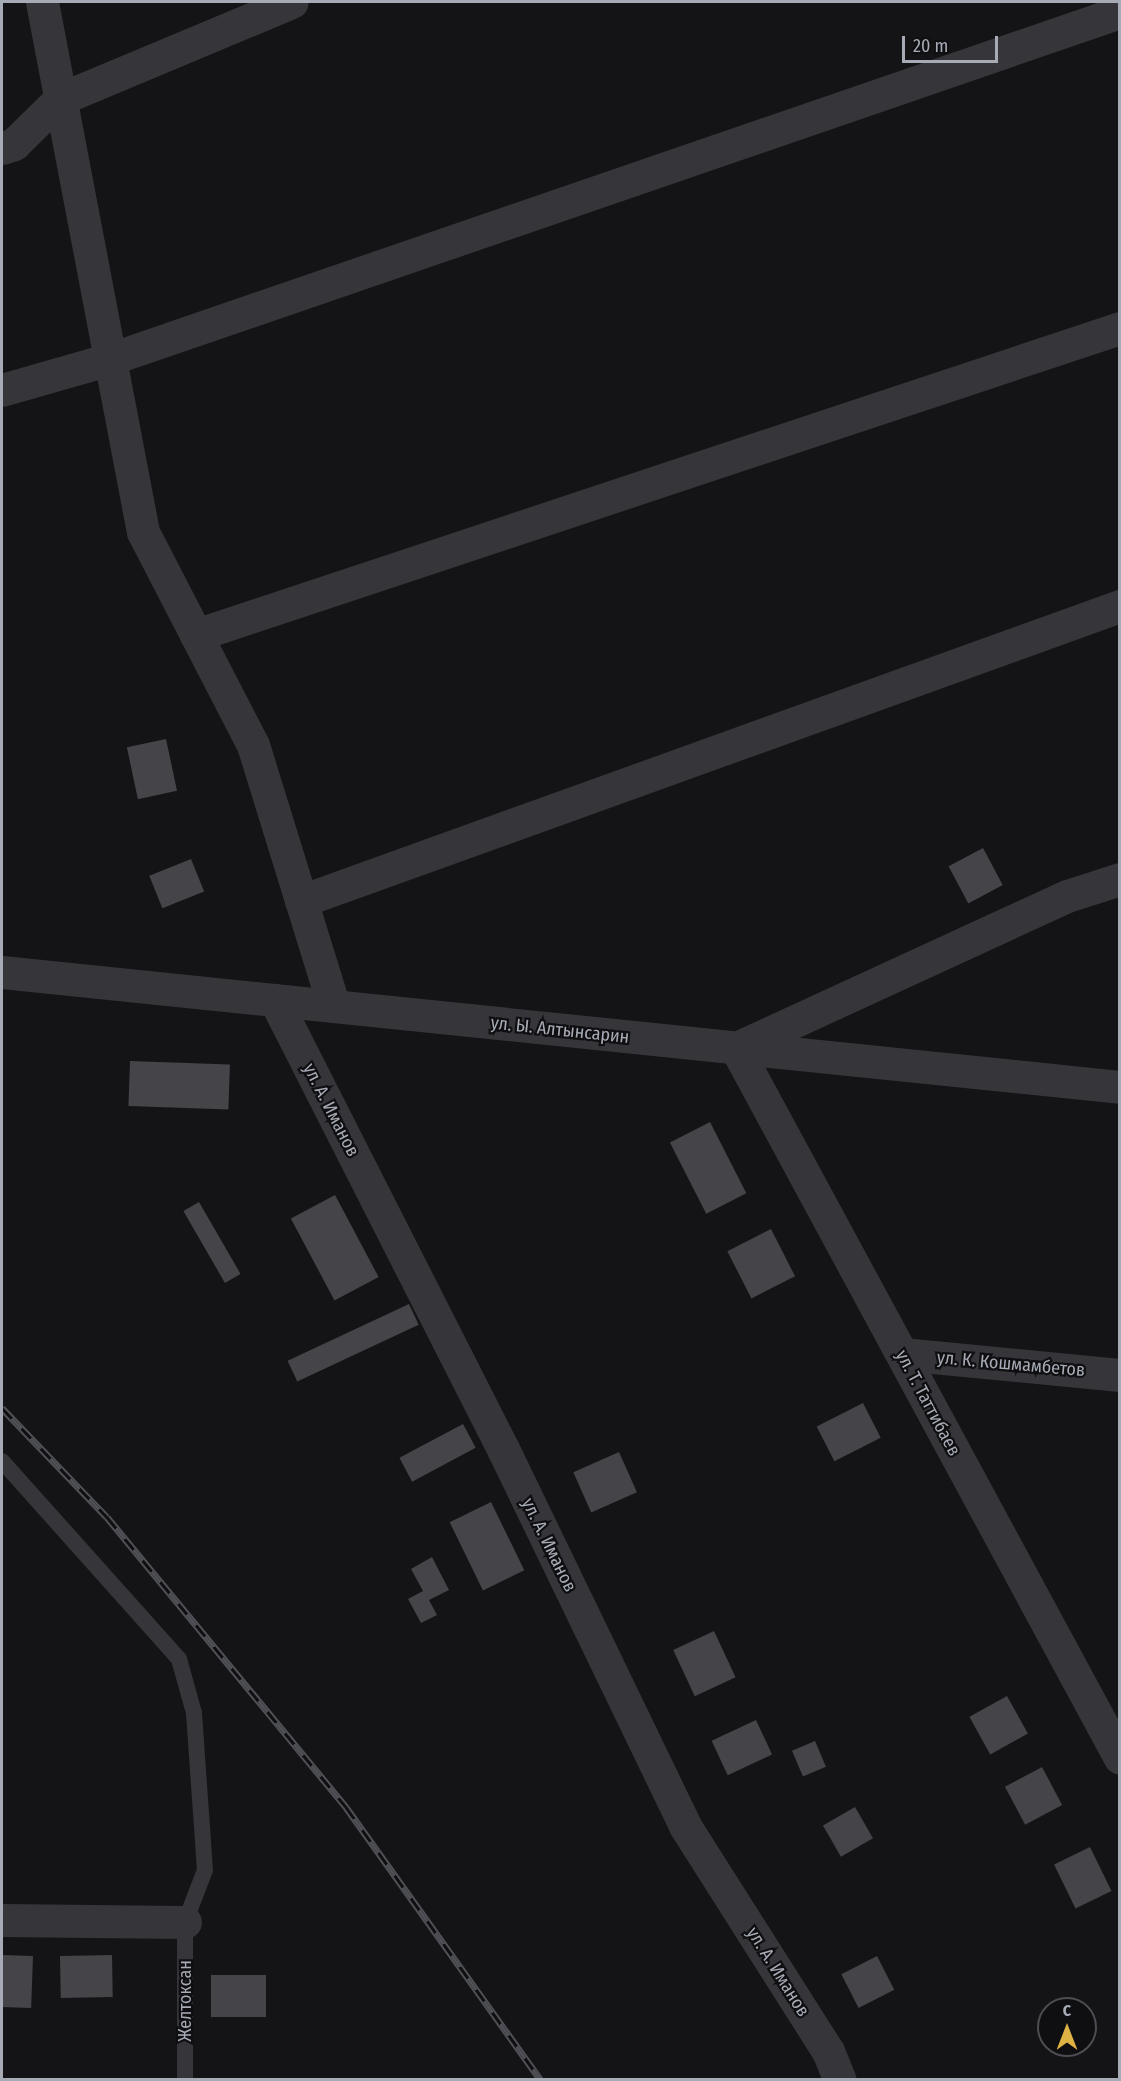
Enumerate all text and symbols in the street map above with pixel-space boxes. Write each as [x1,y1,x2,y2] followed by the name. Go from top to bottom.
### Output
[905,24,1001,62] scale bar
[913,35,948,57] text: 20 m
[490,1012,630,1048] street label: ул. Ы. Алтынсарин
[298,1060,364,1160] street label: ул. А. Иманов
[891,1346,965,1460] street label: ул. Т. Таттибаев
[936,1347,1086,1381] street label: ул. К. Кошмамбетов
[517,1495,581,1595] street label: ул. А. Иманов
[742,1923,814,2021] street label: ул. А. Иманов
[174,1960,196,2042] street label: Желтоксан
[1037,1997,1097,2057] north arrow
[1063,2001,1071,2020] text: С

